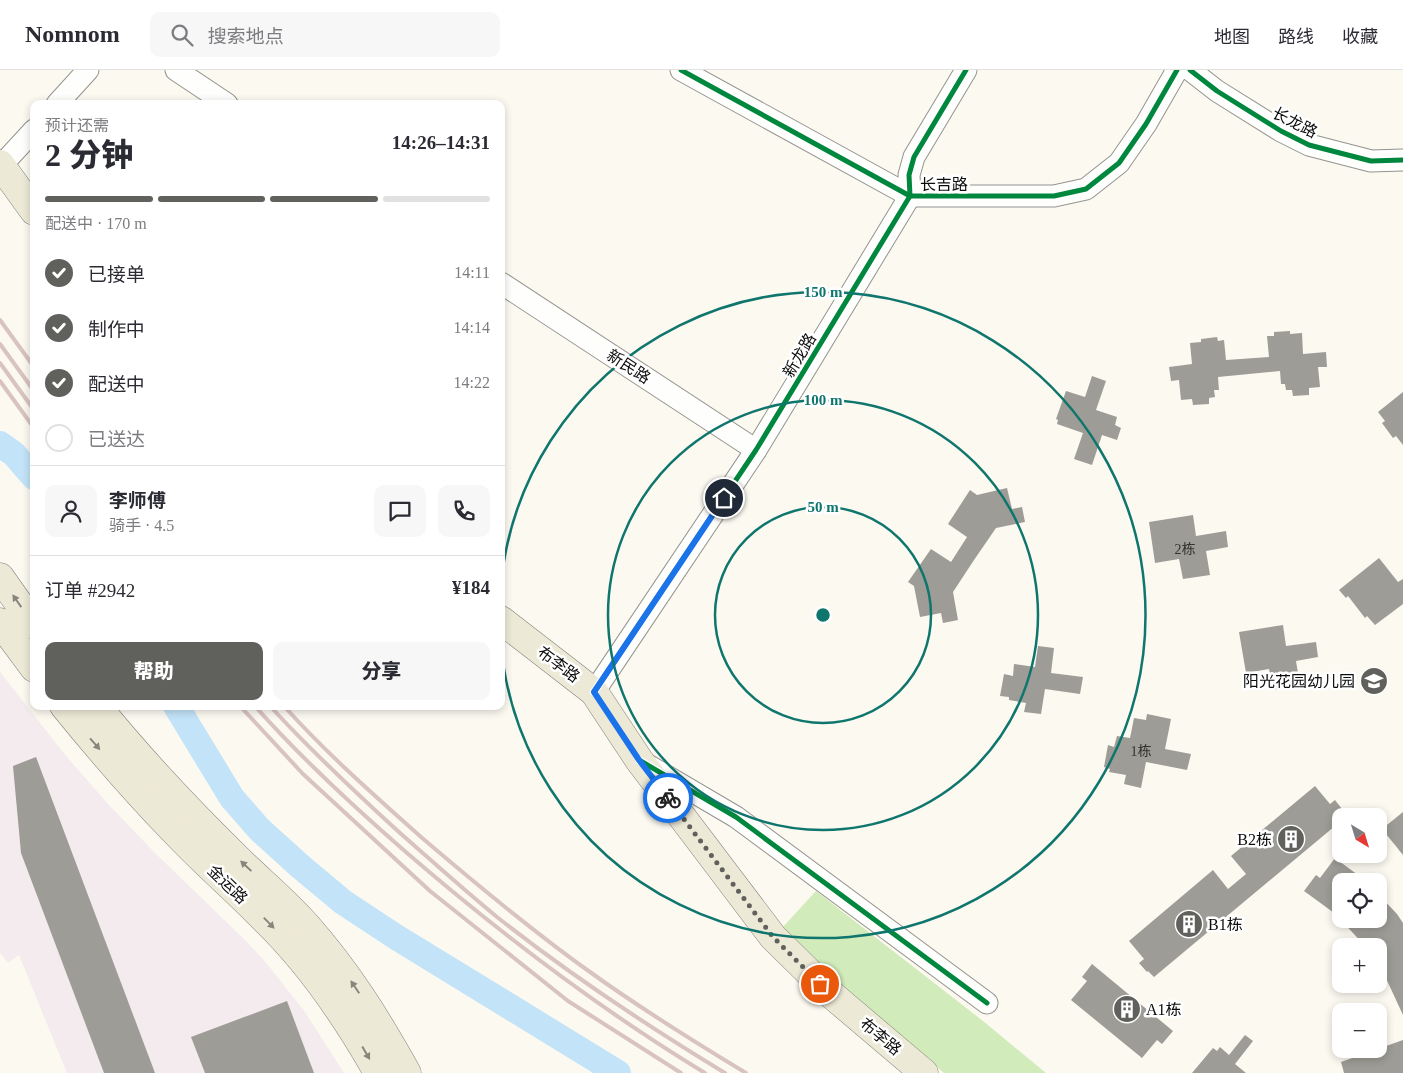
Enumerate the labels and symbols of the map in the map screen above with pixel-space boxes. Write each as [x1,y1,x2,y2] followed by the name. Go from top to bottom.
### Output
[1270,104,1320,141] street label: 长龙路
[920,176,968,193] street label: 长吉路
[804,284,843,300] text: 150 m
[780,330,819,380] street label: 新龙路
[604,346,653,387] street label: 新民路
[804,392,843,408] text: 100 m
[703,477,745,519] pin
[807,499,839,515] text: 50 m
[1175,541,1196,557] house number: 2栋
[12,594,22,608] one-way arrow
[814,606,832,624] centre of rings
[534,643,583,686] street label: 布李路
[1359,666,1389,696] school or university icon: 阳光花园幼儿园
[1243,673,1355,690] place label: 阳光花园幼儿园
[89,737,100,750] one-way arrow
[1131,743,1152,759] house number: 1栋
[643,773,693,823] courier
[1332,808,1388,862] north arrow
[1276,824,1306,854] building icon: B2栋
[1237,831,1272,848] place label: B2栋
[240,860,252,872] one-way arrow
[204,862,251,907] street label: 金运路
[1174,909,1204,939] building icon: B1栋
[1208,916,1243,933] place label: B1栋
[262,917,274,929] one-way arrow
[799,963,841,1005] pin
[350,980,360,993] one-way arrow
[1112,994,1142,1024] building icon: A1栋
[1146,1001,1182,1018] place label: A1栋
[857,1014,905,1058] street label: 布李路
[362,1046,371,1059] one-way arrow

